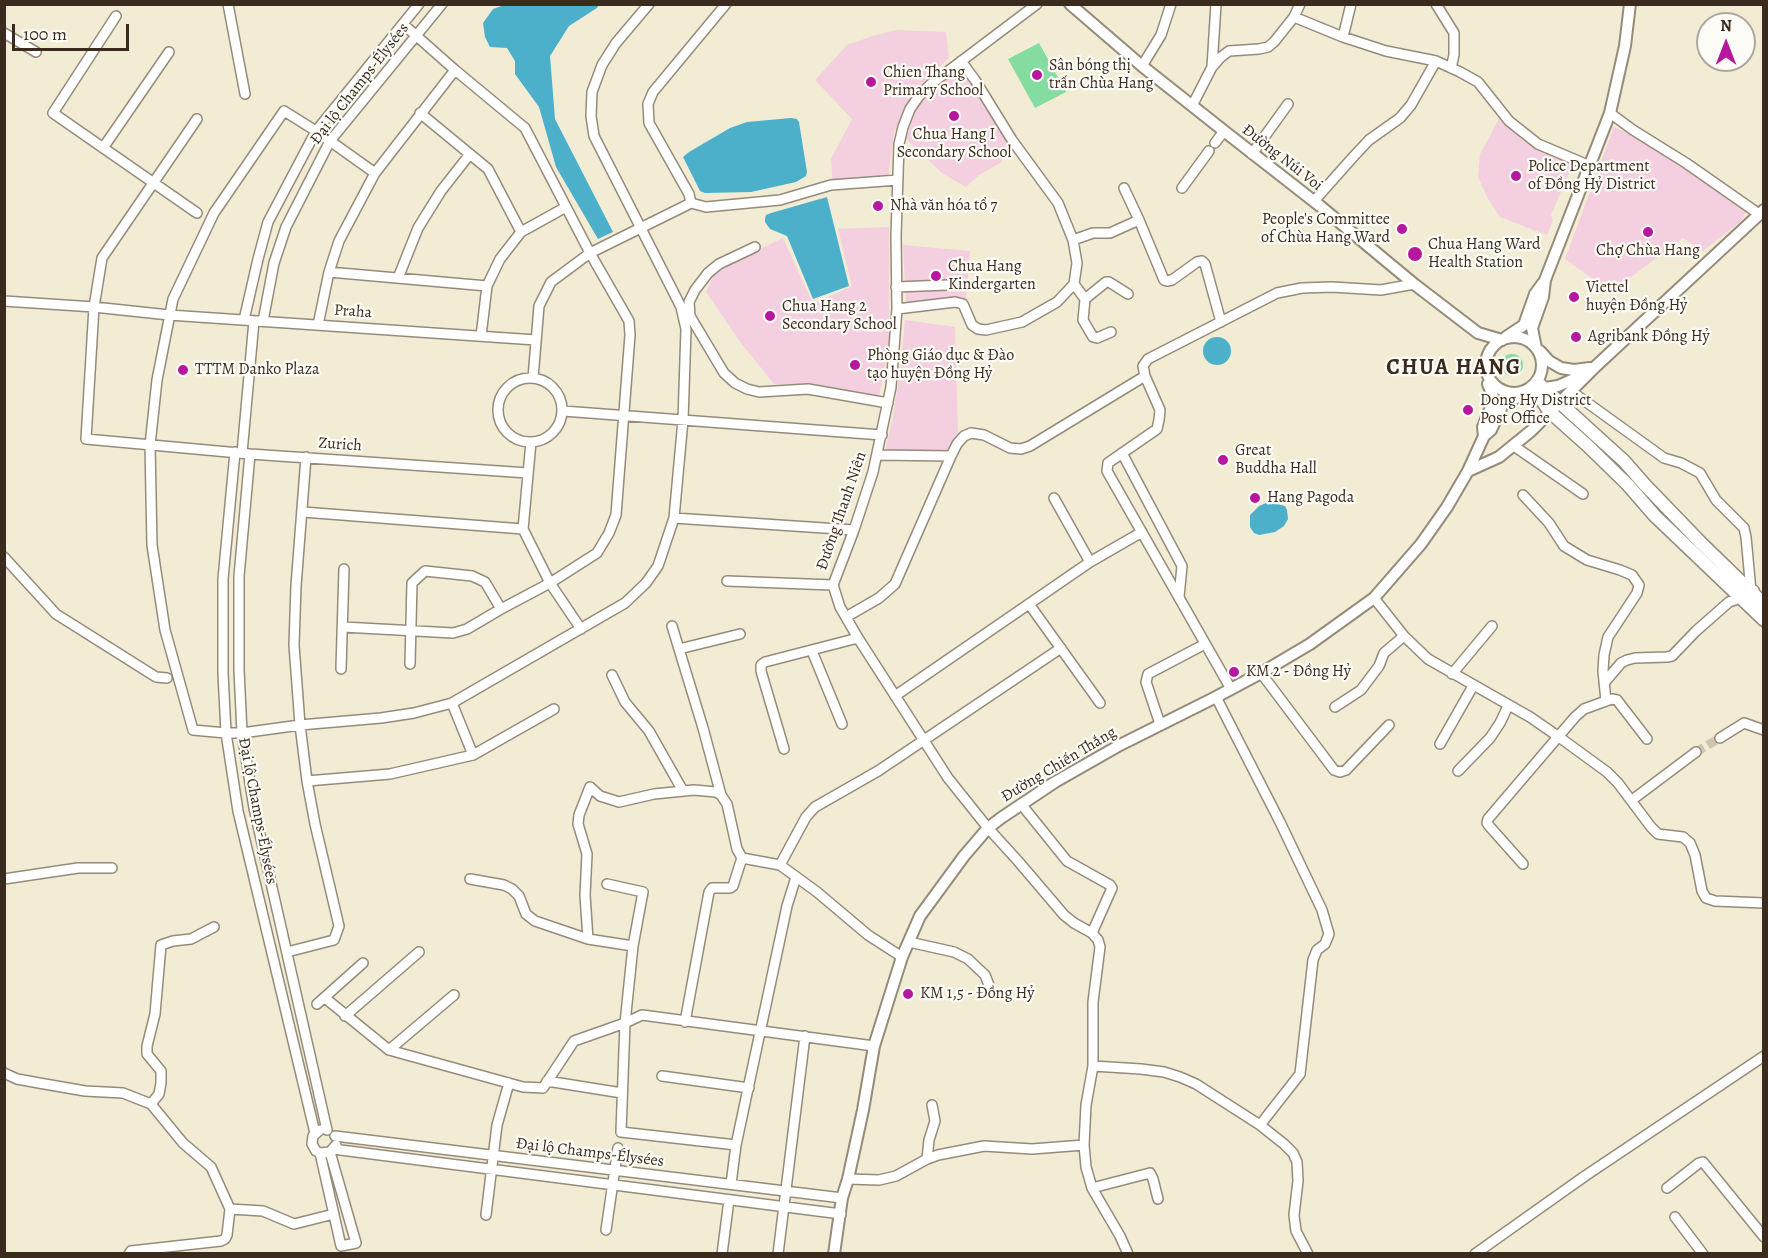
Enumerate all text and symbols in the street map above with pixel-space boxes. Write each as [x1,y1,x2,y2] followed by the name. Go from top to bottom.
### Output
[15,12,132,50] scale bar
[1696,12,1756,72] north arrow
[1720,15,1732,37] text: N
[307,19,413,149] street label: Đại lộ Champs-Élysées
[23,22,67,46] text: 100 m
[1049,56,1153,94] place label: Sân bóng thị trấn Chùa Hang
[883,63,983,101] place label: Chien Thang Primary School
[1030,68,1044,82] marker: Sân bóng thị trấn Chùa Hang
[864,75,878,89] marker: Chien Thang Primary School
[947,109,961,123] marker: Chua Hang I Secondary School
[1238,120,1326,196] street label: Đường Núi Voi
[897,125,1011,163] place label: Chua Hang I Secondary School
[1528,157,1656,195] place label: Police Department of Đồng Hỷ District
[1509,169,1523,183] marker: Police Department of Đồng Hỷ District
[890,196,997,216] place label: Nhà văn hóa tổ 7
[871,199,885,213] marker: Nhà văn hóa tổ 7
[1261,210,1390,248] place label: People's Committee of Chùa Hang Ward
[1395,222,1409,236] marker: People's Committee of Chùa Hang Ward
[1641,225,1655,239] marker: Chợ Chùa Hang
[1428,235,1541,273] place label: Chua Hang Ward Health Station
[1596,241,1700,261] place label: Chợ Chùa Hang
[1406,245,1424,263] marker: Chua Hang Ward Health Station
[948,257,1036,295] place label: Chua Hang Kindergarten
[929,269,943,283] marker: Chua Hang Kindergarten
[1586,278,1687,316] place label: Viettel huyện Đồng Hỷ
[1567,290,1581,304] marker: Viettel huyện Đồng Hỷ
[782,297,897,335] place label: Chua Hang 2 Secondary School
[333,301,373,323] street label: Praha
[763,309,777,323] marker: Chua Hang 2 Secondary School
[1588,327,1710,347] place label: Agribank Đồng Hỷ
[1569,330,1583,344] marker: Agribank Đồng Hỷ
[867,346,1014,384] place label: Phòng Giáo dục & Đào tạo huyện Đồng Hỷ
[1386,356,1522,382] district label: CHUA HANG
[848,358,862,372] marker: Phòng Giáo dục & Đào tạo huyện Đồng Hỷ
[195,360,319,380] place label: TTTM Danko Plaza
[176,363,190,377] marker: TTTM Danko Plaza
[1480,391,1591,429] place label: Dong Hy District Post Office
[1461,403,1475,417] marker: Dong Hy District Post Office
[318,434,362,456] street label: Zurich
[1235,441,1317,479] place label: Great Buddha Hall
[813,449,871,573] street label: Đường Thanh Niên
[1216,453,1230,467] marker: Great Buddha Hall
[1267,488,1354,508] place label: Hang Pagoda
[1248,491,1262,505] marker: Hang Pagoda
[1246,662,1351,682] place label: KM 2 - Đồng Hỷ
[1227,665,1241,679] marker: KM 2 - Đồng Hỷ
[998,723,1120,807] street label: Đường Chiến Thắng
[233,736,281,886] street label: Đại lộ Champs-Élysées
[920,984,1034,1004] place label: KM 1,5 - Đồng Hỷ
[901,987,915,1001] marker: KM 1,5 - Đồng Hỷ
[515,1134,665,1172] street label: Đại lộ Champs-Élysées

